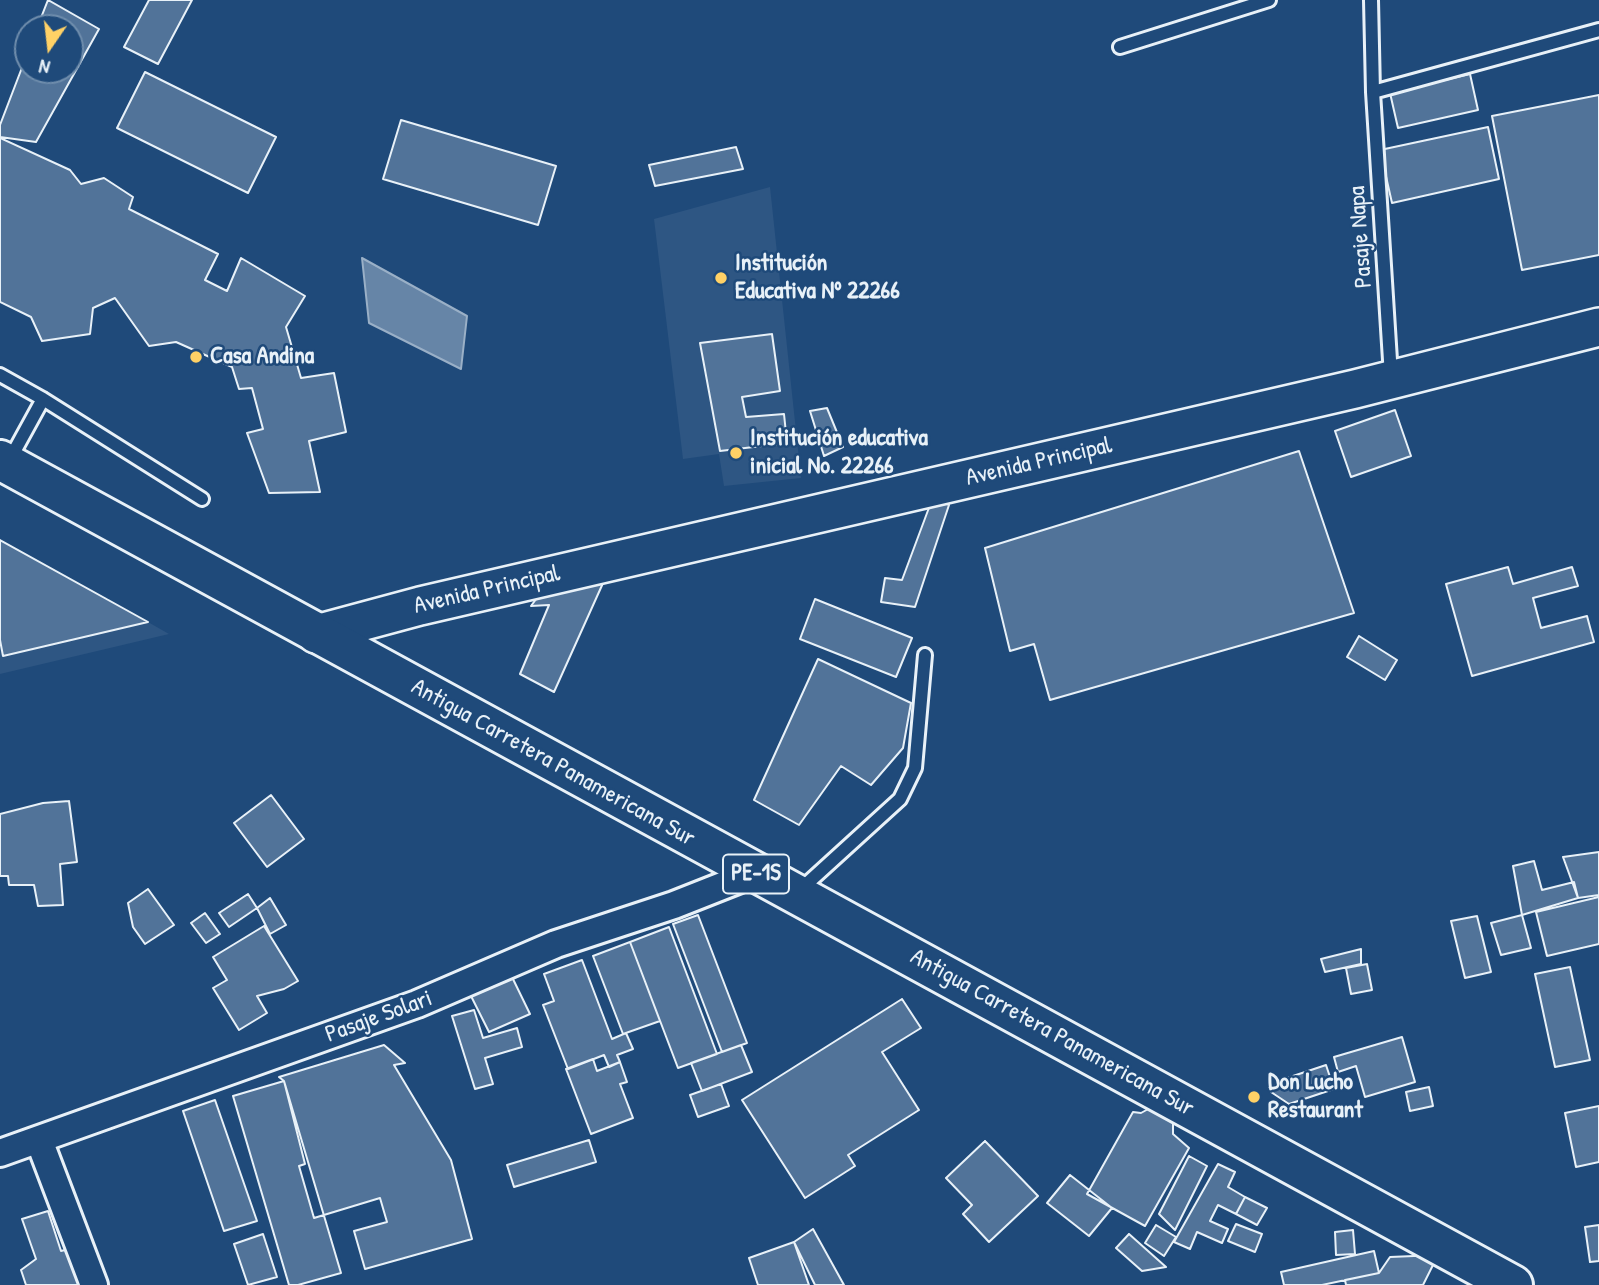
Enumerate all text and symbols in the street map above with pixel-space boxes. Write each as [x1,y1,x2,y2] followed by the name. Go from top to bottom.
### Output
[14,14,84,84] north arrow
[36,54,52,81] text: N
[1343,185,1379,289] street label: Pasaje Napa
[735,250,900,306] place label: Institución Educativa Nº 22266
[713,270,729,286] marker: Institución Educativa Nº 22266
[210,343,314,371] place label: Casa Andina
[188,349,204,365] marker: Casa Andina
[750,425,928,481] place label: Institución educativa inicial No. 22266
[963,431,1115,493] street label: Avenida Principal
[728,445,744,461] marker: Institución educativa inicial No. 22266
[411,559,563,621] street label: Avenida Principal
[406,673,700,853] street label: Antigua Carretera Panamericana Sur
[723,854,789,894] road number: PE-1S
[905,943,1199,1123] street label: Antigua Carretera Panamericana Sur
[322,984,436,1050] street label: Pasaje Solari
[1268,1069,1363,1125] place label: Don Lucho Restaurant
[1246,1089,1262,1105] marker: Don Lucho Restaurant

